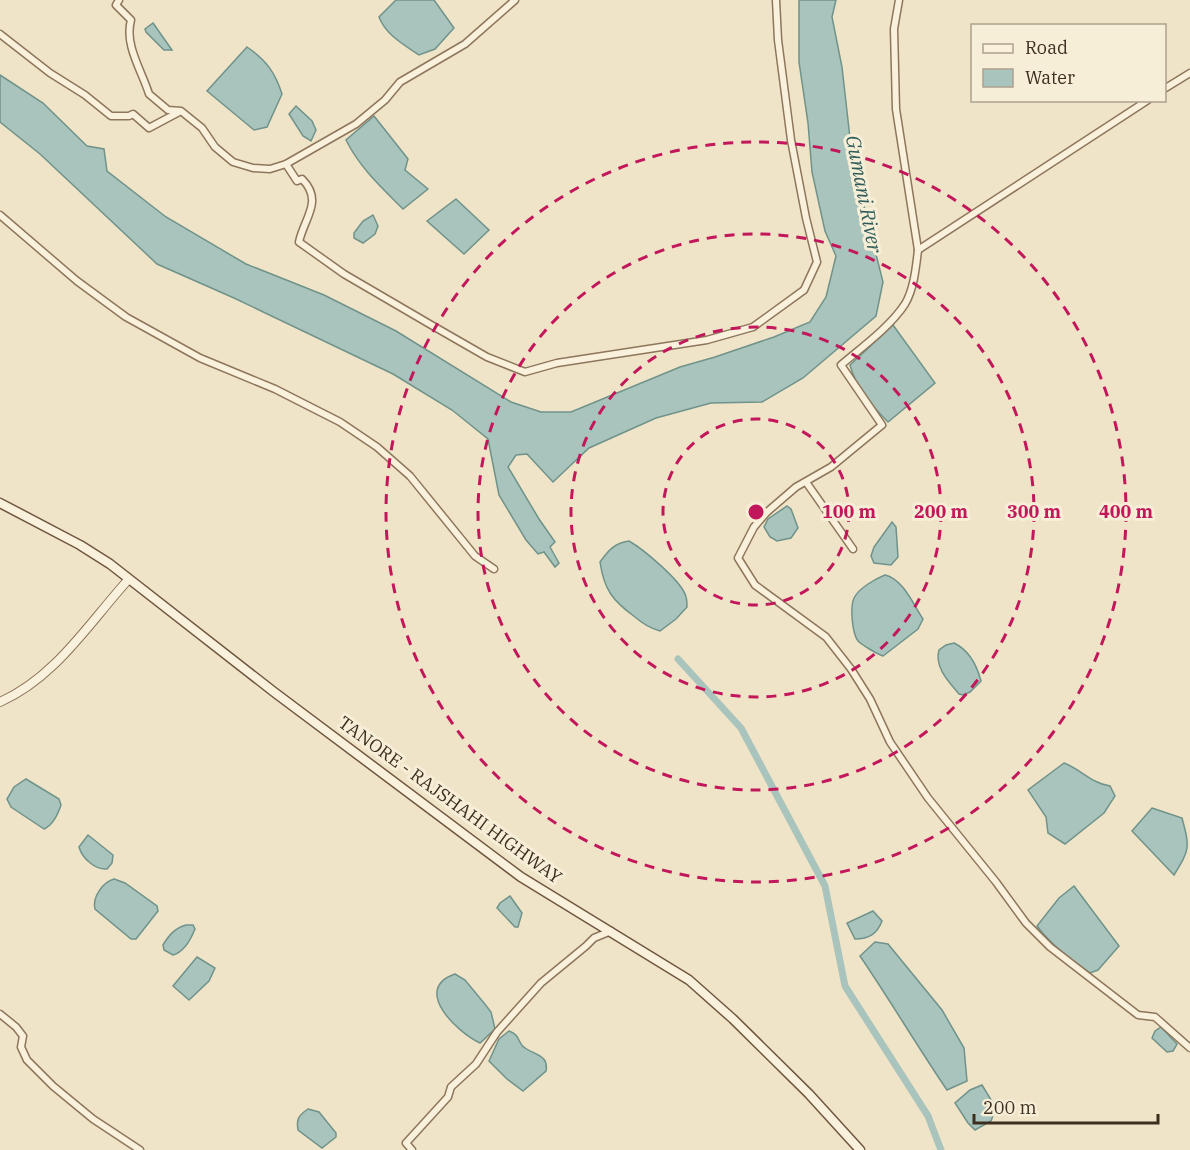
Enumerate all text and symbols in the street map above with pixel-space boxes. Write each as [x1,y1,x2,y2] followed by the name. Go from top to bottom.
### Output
[971,24,1166,102] legend
[1025,36,1068,59] text: Road
[1025,66,1075,89] text: Water
[840,133,889,256] water label: Gumani River
[822,500,877,523] text: 100 m
[914,500,969,523] text: 200 m
[1007,500,1062,523] text: 300 m
[1099,500,1154,523] text: 400 m
[746,502,766,522] centre of rings
[334,711,567,889] street label: TANORE - RAJSHAHI HIGHWAY
[974,1087,1158,1125] scale bar
[983,1096,1037,1119] text: 200 m

